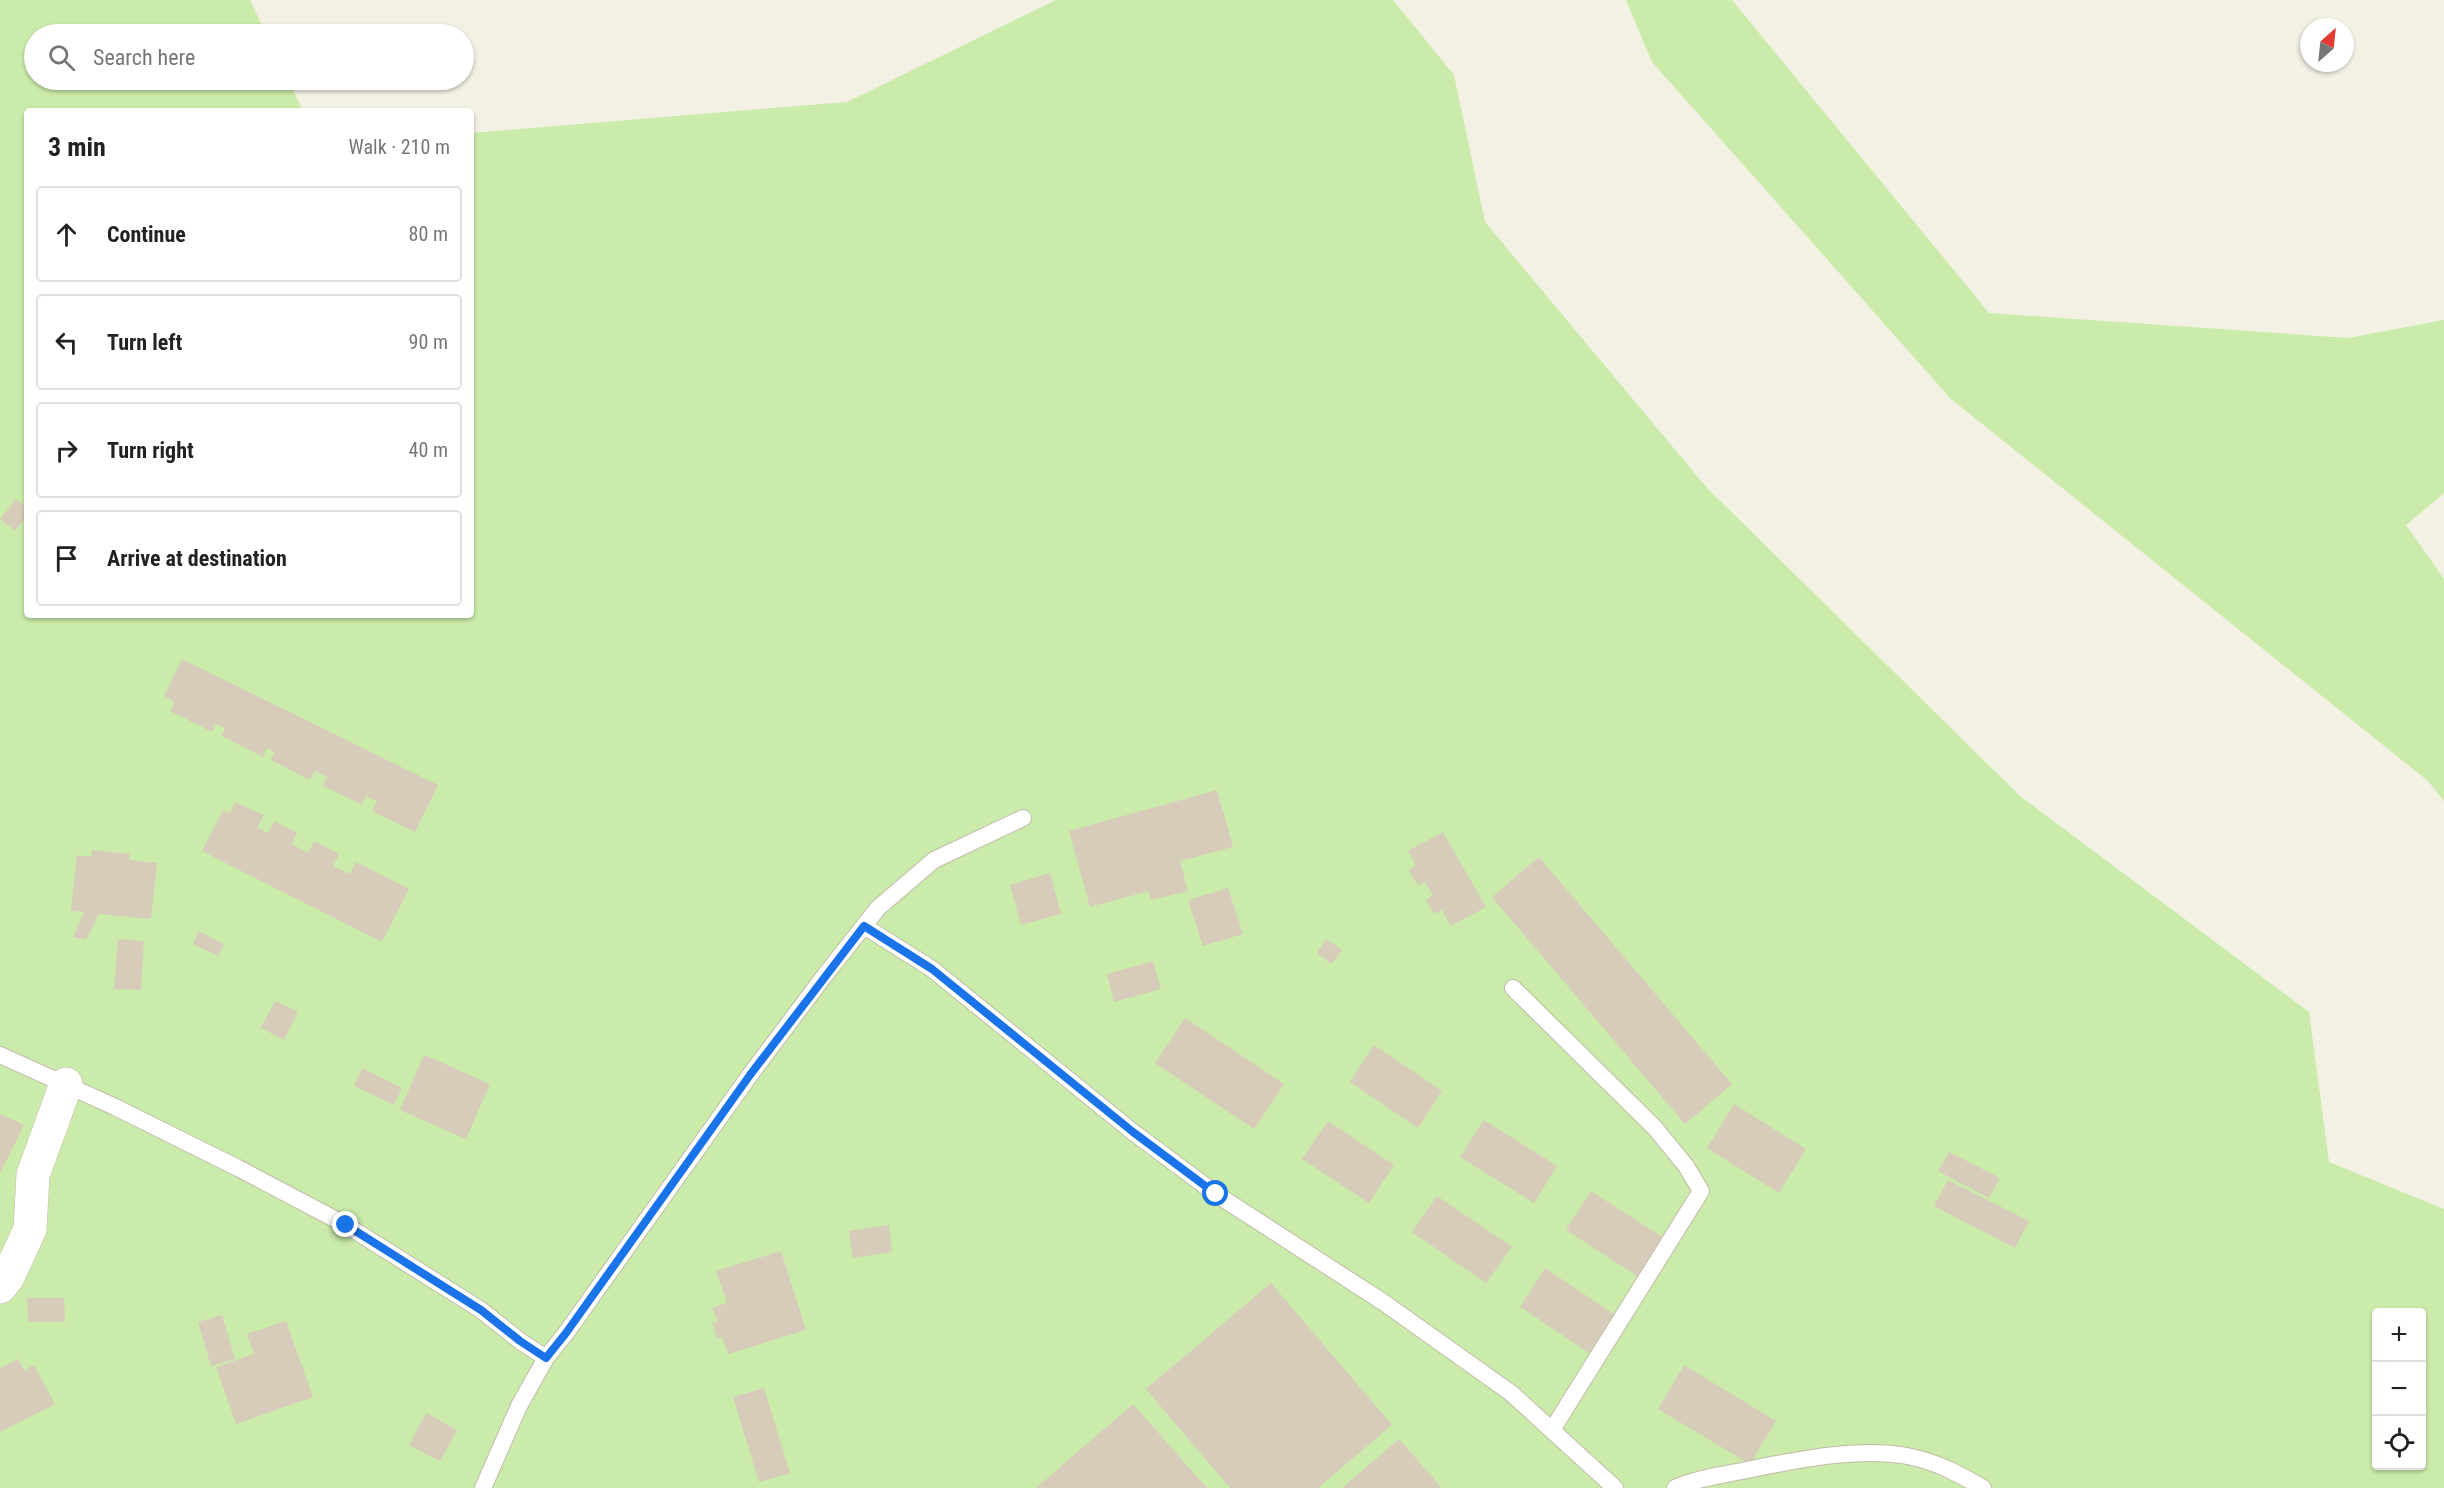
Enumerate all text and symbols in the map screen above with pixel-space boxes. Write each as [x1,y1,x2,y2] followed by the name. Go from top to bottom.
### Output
[2300,18,2354,72] north arrow
[24,24,474,90] search box
[45,41,78,74] icon: search
[93,45,195,70] text: Search here
[48,132,106,162] text: 3 min
[349,135,450,159] text: Walk · 210 m
[50,218,83,251] icon: ahead
[107,222,186,247] text: Continue
[409,222,448,246] text: 80 m
[50,326,83,359] icon: left
[107,330,182,355] text: Turn left
[409,330,448,354] text: 90 m
[50,434,83,467] icon: right
[107,438,194,463] text: Turn right
[409,438,448,462] text: 40 m
[50,542,83,575] icon: arrive
[107,546,287,571] text: Arrive at destination
[1202,1180,1228,1206] route start
[332,1211,358,1237] route end
[2372,1308,2426,1470] map controls
[2372,1308,2426,1362] button: +
[2372,1362,2426,1416] button: −
[2372,1416,2426,1470] button: locate

